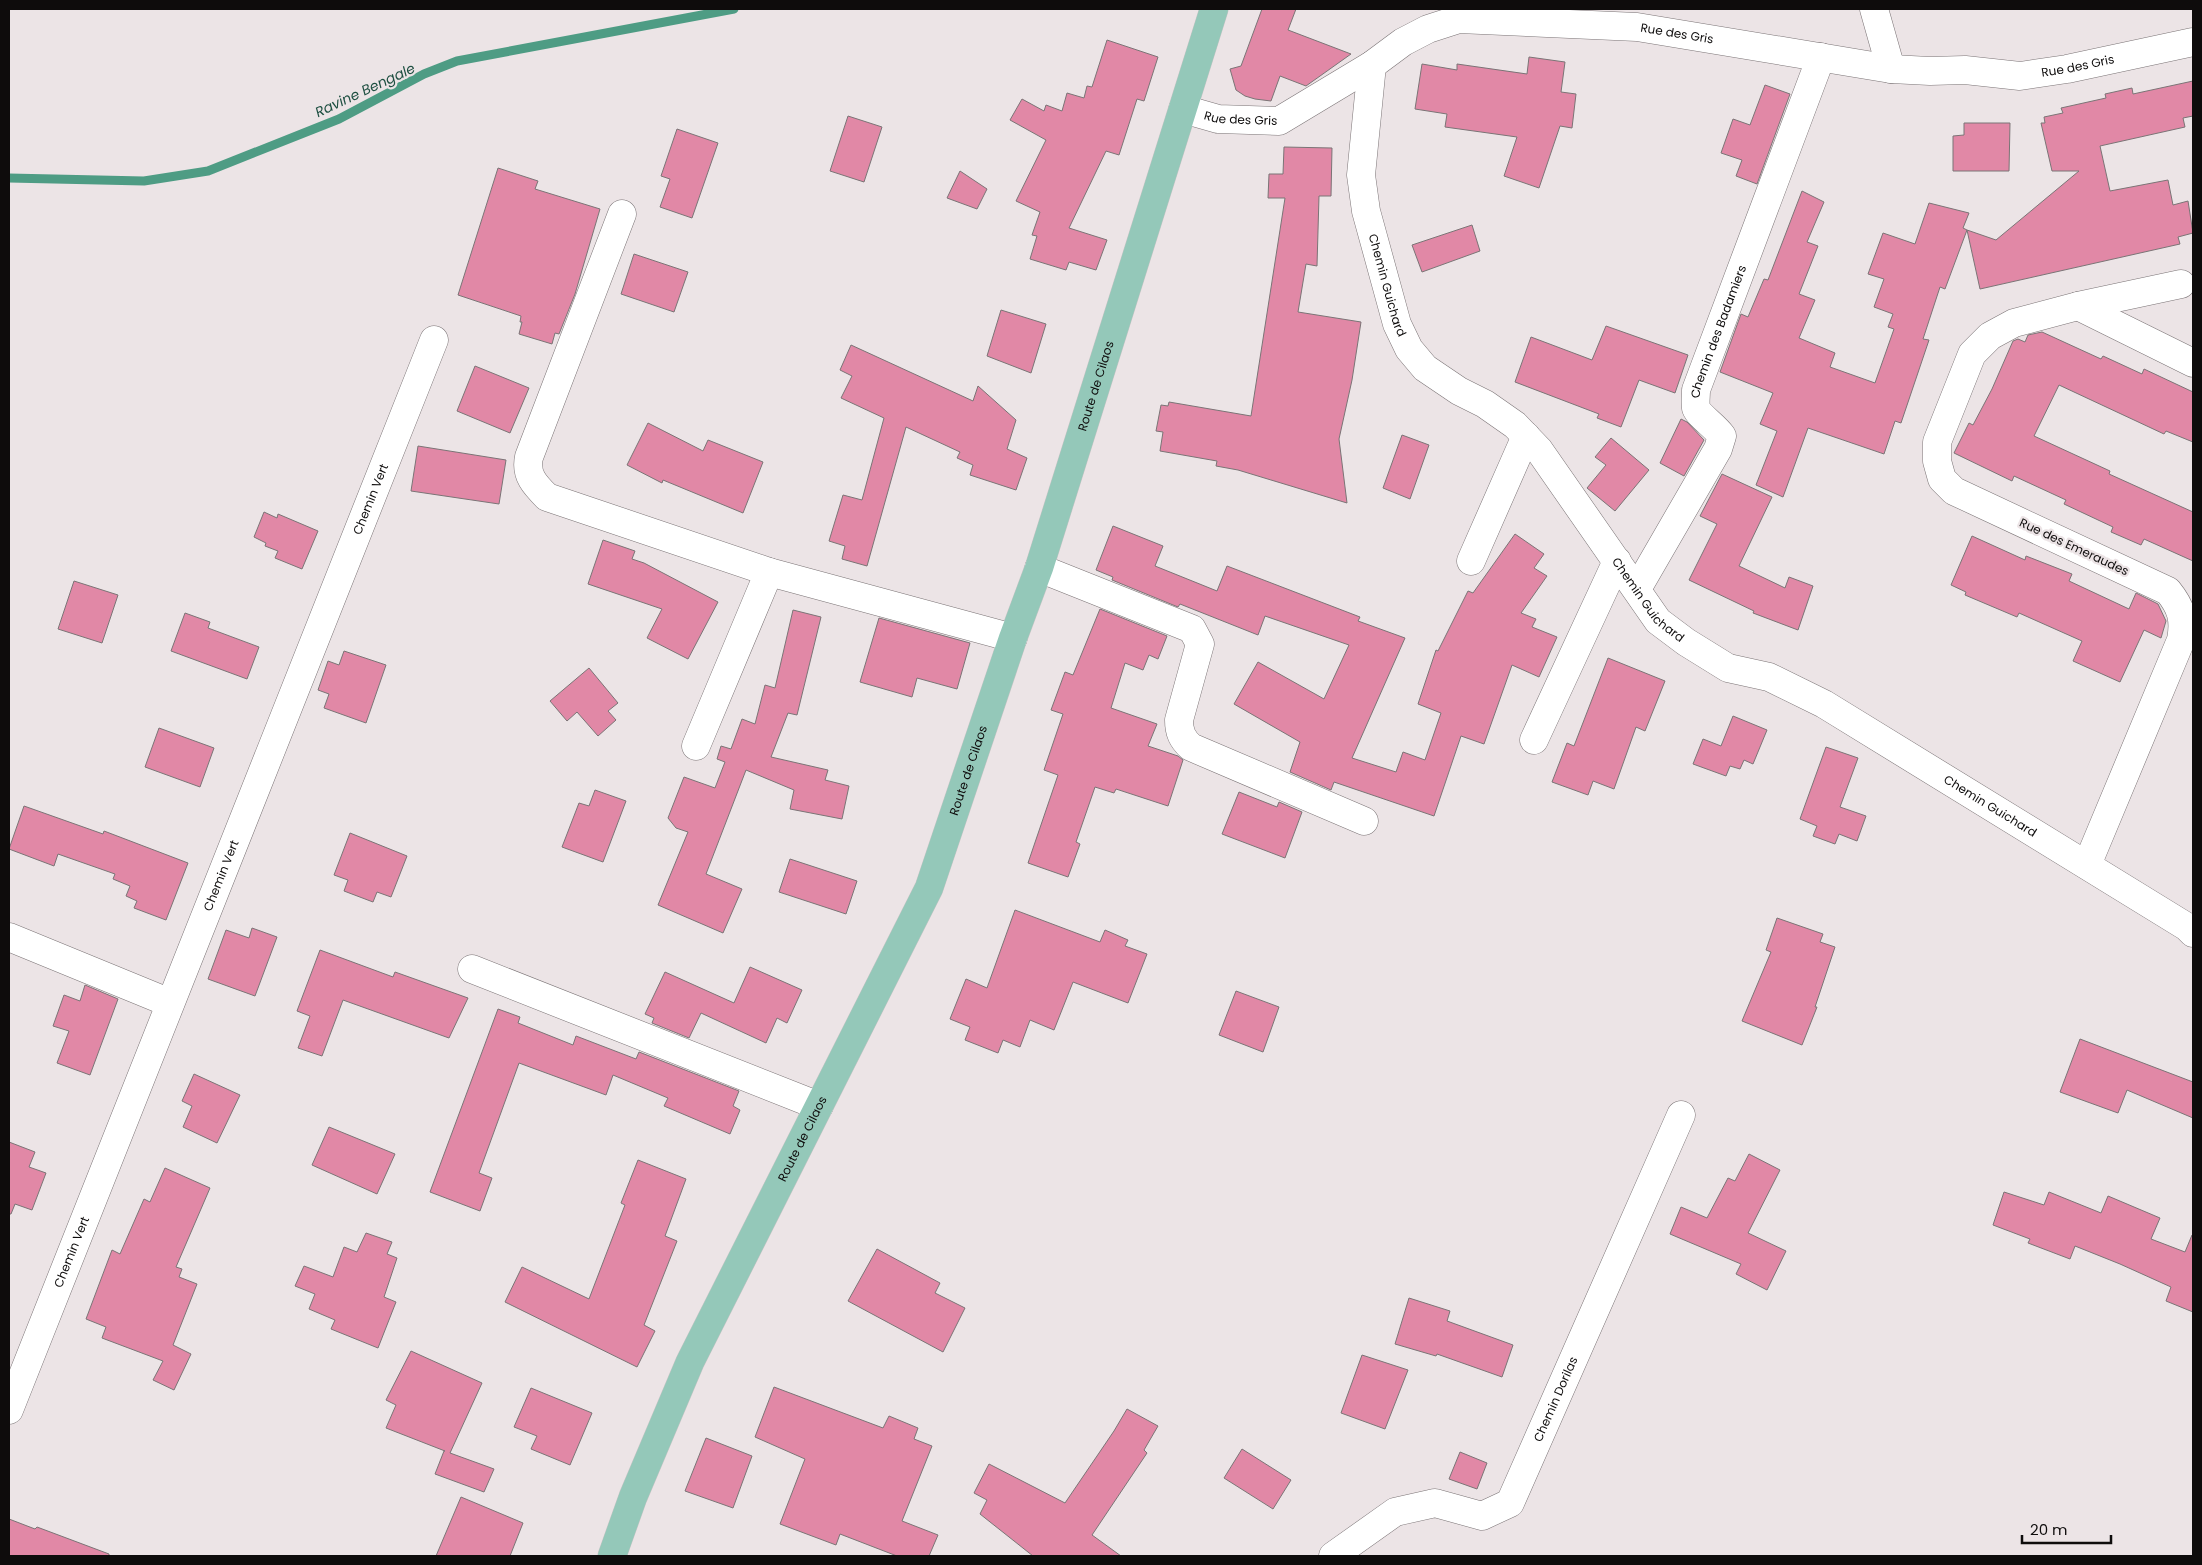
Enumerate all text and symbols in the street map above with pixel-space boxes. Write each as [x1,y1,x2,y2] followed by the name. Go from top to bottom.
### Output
[1639,19,1715,48] street label: Rue des Gris
[2040,50,2116,81] street label: Rue des Gris
[312,58,419,122] water label: Ravine Bengale
[1202,106,1278,129] street label: Rue des Gris
[1365,232,1411,339] street label: Chemin Guichard
[1687,263,1750,398] street label: Chemin des Badamiers
[1073,339,1118,433] street label: Route de Cilaos
[349,461,392,537] street label: Chemin Vert
[2017,514,2132,579] street label: Rue des Emeraudes
[1608,554,1688,646] street label: Chemin Guichard
[945,723,991,817] street label: Route de Cilaos
[1941,771,2040,841] street label: Chemin Guichard
[199,837,243,913] street label: Chemin Vert
[773,1093,831,1184] street label: Route de Cilaos
[50,1214,93,1290] street label: Chemin Vert
[1529,1354,1581,1444] street label: Chemin Dorilas
[2022,1512,2111,1544] scale bar
[2030,1519,2068,1540] text: 20 m

